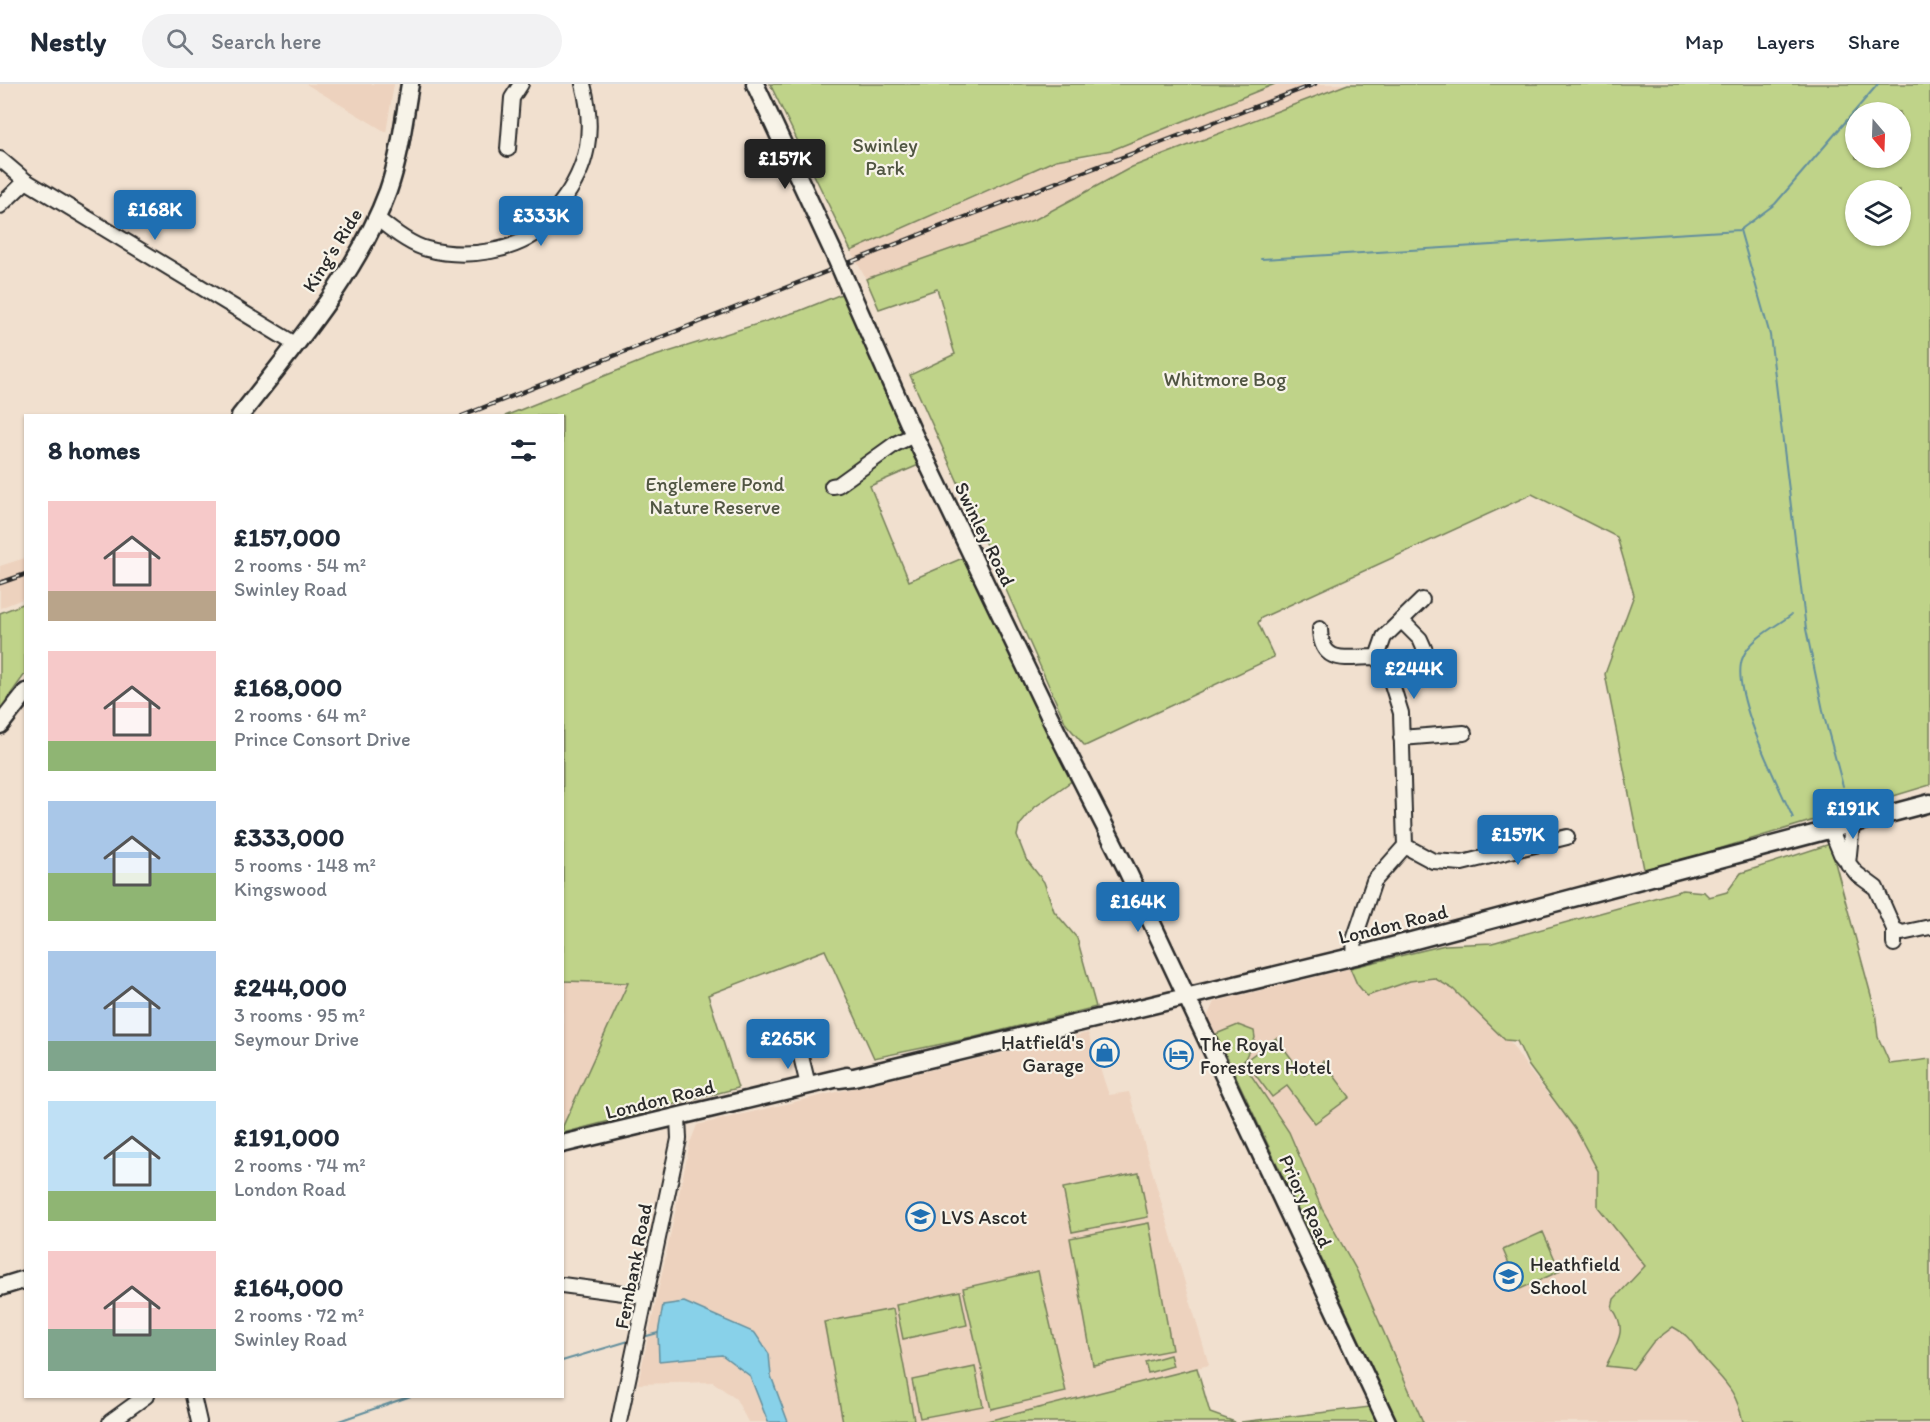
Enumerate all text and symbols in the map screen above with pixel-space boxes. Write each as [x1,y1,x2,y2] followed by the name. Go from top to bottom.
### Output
[142,14,562,68] search box
[30,24,106,58] text: Nestly
[163,25,196,58] icon: search
[211,28,322,55] text: Search here
[1685,29,1724,54] text: Map
[1757,29,1815,54] text: Layers
[1848,29,1900,54] text: Share
[1845,102,1911,168] north arrow
[1845,102,1911,246] map controls
[852,133,918,180] park label: Swinley Park
[743,139,827,190] pin: £157K
[758,146,812,170] text: £157K
[1845,180,1911,246] button: layers
[113,190,197,241] pin: £168K
[499,196,583,247] pin: £333K
[128,197,182,221] text: £168K
[513,203,569,227] text: £333K
[297,204,367,296] street label: King's Ride
[1164,367,1287,391] park label: Whitmore Bog
[48,434,140,466] text: 8 homes
[507,434,540,467] icon: filters
[645,472,785,519] park label: Englemere Pond Nature Reserve
[949,478,1021,590] street label: Swinley Road
[234,521,341,553] text: £157,000
[96,525,168,597] icon: home
[234,553,366,577] text: 2 rooms · 54 m²
[234,577,347,601] text: Swinley Road
[1372,649,1456,700] pin: £244K
[1385,656,1443,680] text: £244K
[234,671,342,703] text: £168,000
[96,675,168,747] icon: home
[234,703,366,727] text: 2 rooms · 64 m²
[234,727,411,751] text: Prince Consort Drive
[1811,789,1895,840] pin: £191K
[1827,796,1879,820] text: £191K
[1476,815,1560,866] pin: £157K
[234,821,345,853] text: £333,000
[1491,822,1545,846] text: £157K
[96,825,168,897] icon: home
[234,853,376,877] text: 5 rooms · 148 m²
[234,877,327,901] text: Kingswood
[1096,882,1180,933] pin: £164K
[1110,889,1166,913] text: £164K
[1336,899,1450,949] street label: London Road
[234,971,347,1003] text: £244,000
[96,975,168,1047] icon: home
[234,1003,365,1027] text: 3 rooms · 95 m²
[746,1019,830,1070] pin: £265K
[760,1026,816,1050] text: £265K
[234,1027,359,1051] text: Seymour Drive
[1001,1030,1084,1077] place label: Hatfield's Garage
[1200,1032,1332,1079] place label: The Royal Foresters Hotel
[1089,1037,1121,1069] shop icon: Hatfield's Garage
[1163,1039,1195,1071] hotel icon: The Royal Foresters Hotel
[603,1074,717,1124] street label: London Road
[234,1121,340,1153] text: £191,000
[96,1125,168,1197] icon: home
[1274,1151,1338,1251] street label: Priory Road
[234,1153,366,1177] text: 2 rooms · 74 m²
[234,1177,346,1201] text: London Road
[609,1201,657,1331] street label: Fernbank Road
[904,1201,936,1233] school or university icon: LVS Ascot
[941,1205,1027,1229] place label: LVS Ascot
[1530,1252,1620,1299] place label: Heathfield School
[1493,1260,1525,1292] school or university icon: Heathfield School
[234,1271,344,1303] text: £164,000
[96,1275,168,1347] icon: home
[234,1303,364,1327] text: 2 rooms · 72 m²
[234,1327,347,1351] text: Swinley Road

